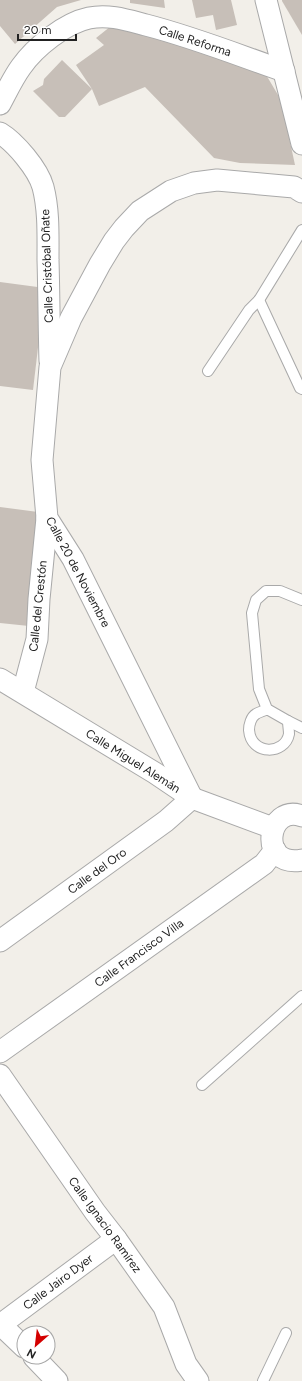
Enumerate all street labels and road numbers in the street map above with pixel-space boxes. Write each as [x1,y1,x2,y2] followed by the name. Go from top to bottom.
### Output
[157,23,233,59] street label: Calle Reforma
[38,208,56,323] street label: Calle Cristóbal Oñate
[43,514,113,630] street label: Calle 20 de Noviembre
[26,559,50,652] street label: Calle del Crestón
[83,726,183,796] street label: Calle Miguel Alemán
[65,845,129,897] street label: Calle del Oro
[92,916,186,990] street label: Calle Francisco Villa
[66,1174,145,1276] street label: Calle Ignacio Ramírez
[20,1251,96,1313] street label: Calle Jairo Dyer

